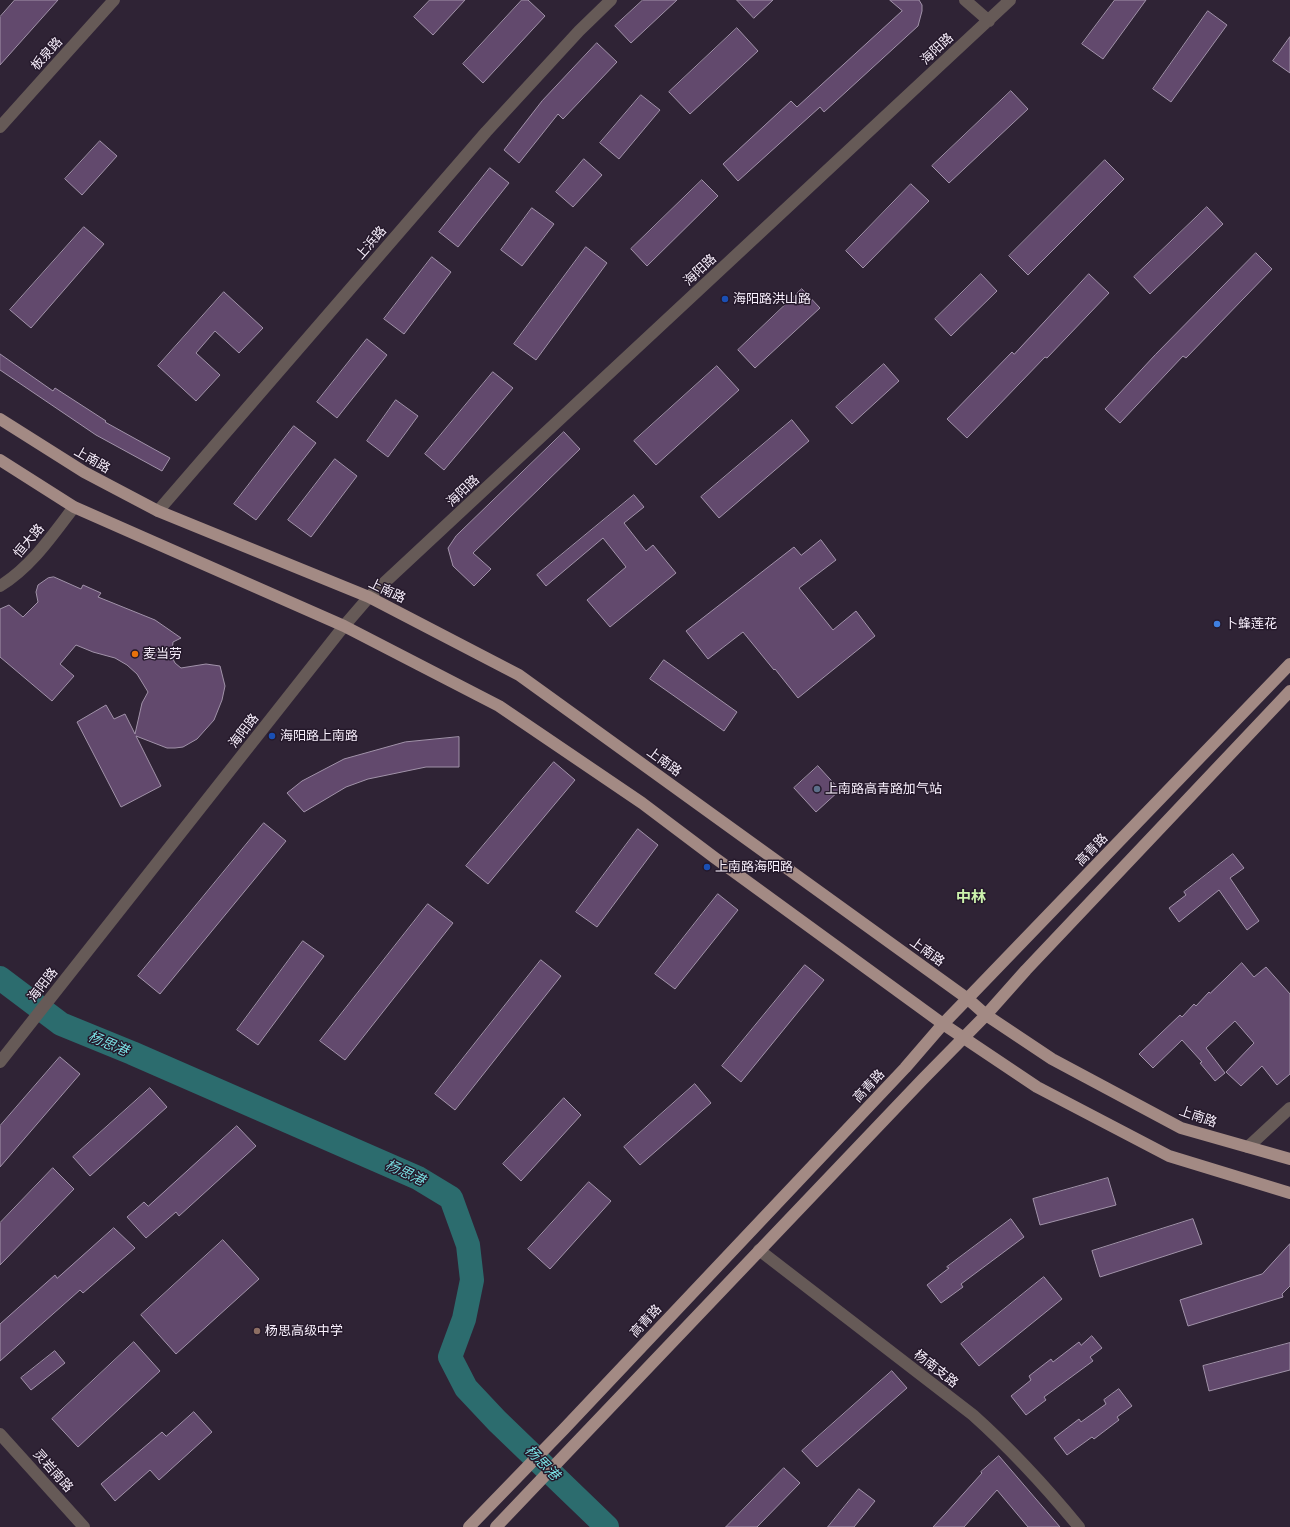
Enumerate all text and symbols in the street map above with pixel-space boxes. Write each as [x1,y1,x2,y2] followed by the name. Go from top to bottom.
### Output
[917,30,957,68] street label: 海阳路
[28,34,66,74] street label: 板泉路
[352,223,390,263] street label: 上浜路
[680,251,720,289] street label: 海阳路
[733,291,811,307] place label: 海阳路洪山路
[720,294,730,304] marker: 海阳路洪山路
[71,443,113,477] street label: 上南路
[443,472,483,510] street label: 海阳路
[10,521,48,561] street label: 恒大路
[366,575,408,607] street label: 上南路
[1225,616,1277,632] place label: 卜蜂莲花
[1212,619,1222,629] marker: 卜蜂莲花
[143,646,182,662] place label: 麦当劳
[130,649,140,659] marker: 麦当劳
[226,711,262,751] street label: 海阳路
[280,728,358,744] place label: 海阳路上南路
[267,731,277,741] marker: 海阳路上南路
[644,744,684,780] street label: 上南路
[825,781,942,797] place label: 上南路高青路加气站
[812,784,822,794] marker: 上南路高青路加气站
[1073,831,1111,869] street label: 高青路
[715,859,793,875] place label: 上南路海阳路
[702,862,712,872] marker: 上南路海阳路
[956,888,986,906] district label: 中林
[907,934,947,970] street label: 上南路
[25,965,61,1005] street label: 海阳路
[85,1028,131,1060] water label: 杨思港
[850,1066,888,1106] street label: 高青路
[1177,1103,1219,1131] street label: 上南路
[382,1157,428,1189] water label: 杨思港
[627,1301,665,1341] street label: 高青路
[265,1323,343,1339] place label: 杨思高级中学
[252,1326,262,1336] marker: 杨思高级中学
[911,1347,961,1391] street label: 杨南支路
[521,1442,563,1484] water label: 杨思港
[30,1446,76,1496] street label: 灵岩南路

